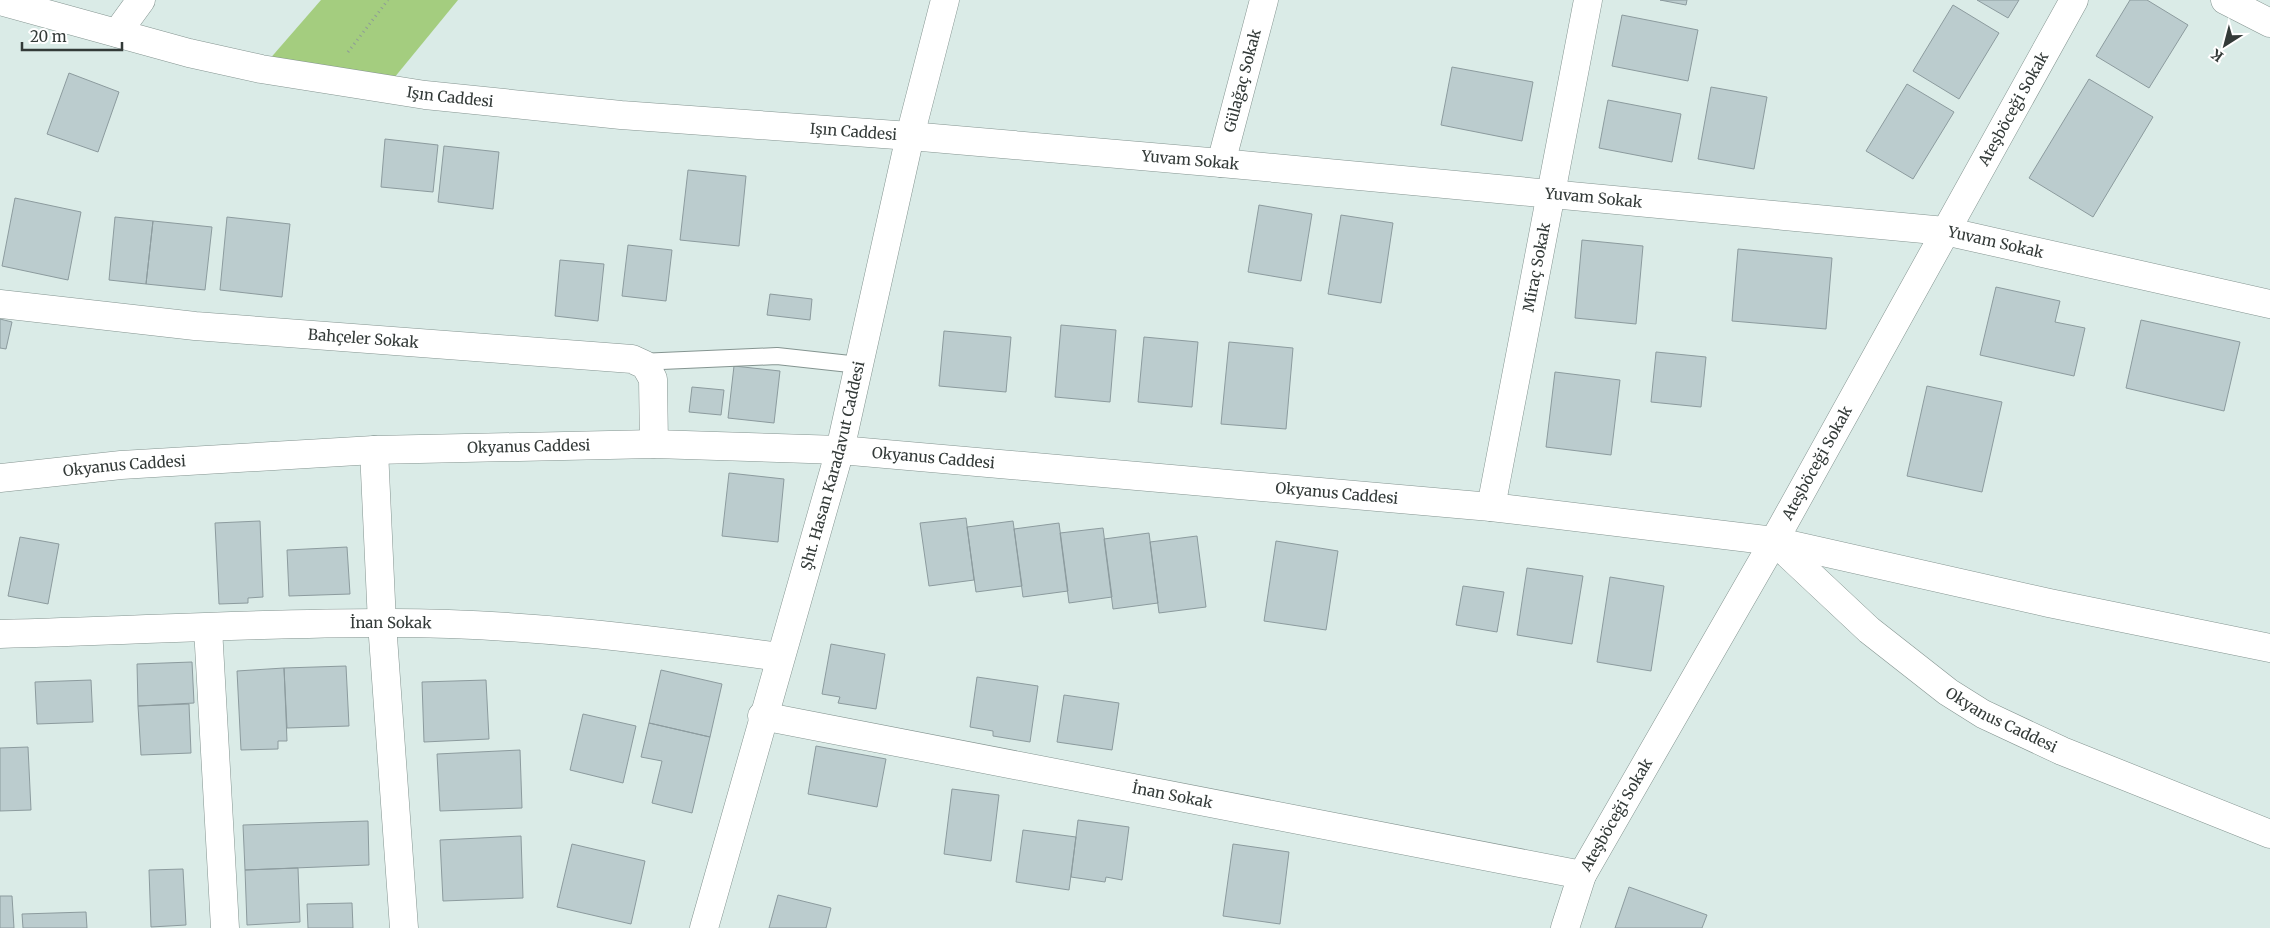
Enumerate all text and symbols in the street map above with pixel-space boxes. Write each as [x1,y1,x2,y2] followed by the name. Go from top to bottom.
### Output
[22,20,122,52] scale bar
[2200,20,2250,70] north arrow
[30,27,67,46] text: 20 m
[1219,27,1265,134] street label: Gülağaç Sokak
[2207,45,2227,66] text: K
[1973,48,2053,170] street label: Ateşböceği Sokak
[405,82,495,111] street label: Işın Caddesi
[809,119,898,144] street label: Işın Caddesi
[1140,146,1240,174] street label: Yuvam Sokak
[1543,183,1644,212] street label: Yuvam Sokak
[1519,221,1554,313] street label: Miraç Sokak
[1945,222,2046,262] street label: Yuvam Sokak
[307,325,420,352] street label: Bahçeler Sokak
[796,359,869,572] street label: Şht. Hasan Karadavut Caddesi
[1777,402,1856,524] street label: Ateşböceği Sokak
[467,435,591,457] street label: Okyanus Caddesi
[871,443,996,473] street label: Okyanus Caddesi
[62,451,186,480] street label: Okyanus Caddesi
[1275,478,1399,508] street label: Okyanus Caddesi
[350,613,432,632] street label: İnan Sokak
[1942,683,2060,756] street label: Okyanus Caddesi
[1576,754,1656,875] street label: Ateşböceği Sokak
[1131,778,1215,812] street label: İnan Sokak

